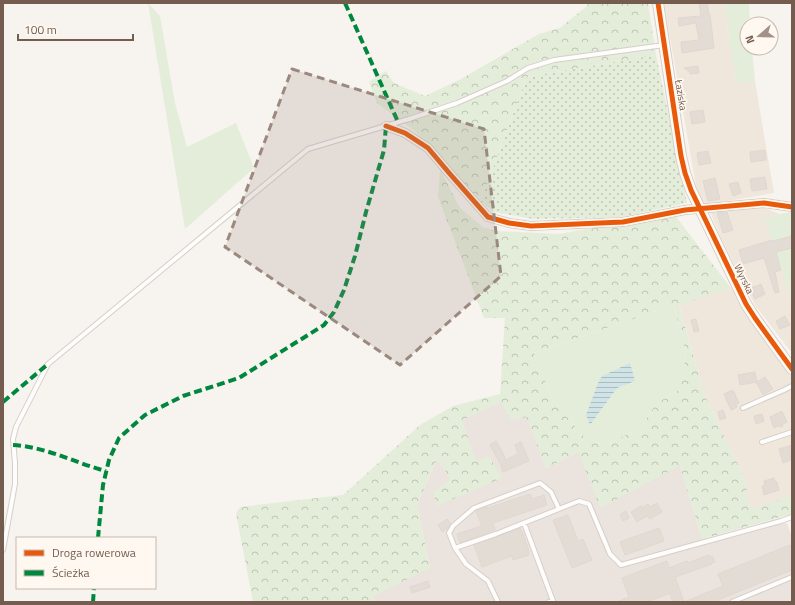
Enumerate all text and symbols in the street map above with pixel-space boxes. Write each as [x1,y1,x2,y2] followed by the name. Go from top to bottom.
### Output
[18,16,133,42] scale bar
[739,16,779,56] north arrow
[24,20,57,39] text: 100 m
[741,33,758,46] text: N
[671,78,691,111] street label: Łaziska
[730,262,758,296] street label: Wyrska
[16,537,156,589] legend
[52,543,136,562] text: Droga rowerowa
[52,563,90,582] text: Ścieżka

